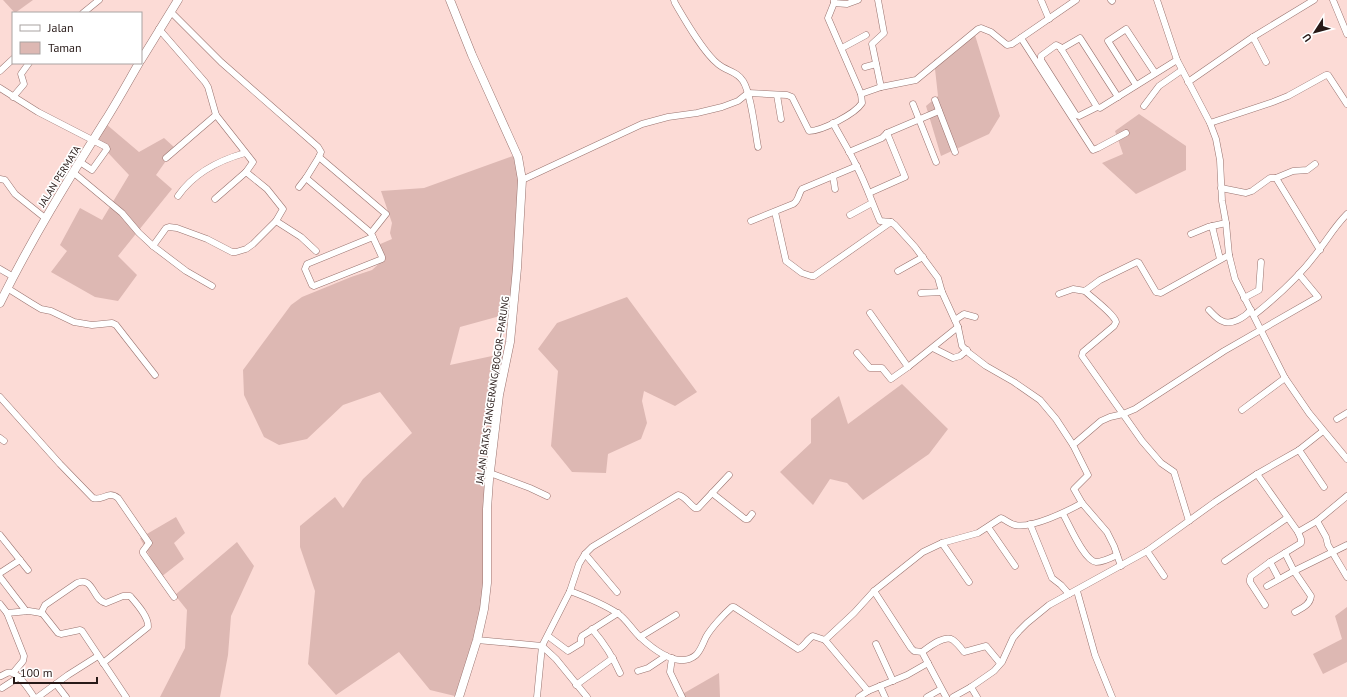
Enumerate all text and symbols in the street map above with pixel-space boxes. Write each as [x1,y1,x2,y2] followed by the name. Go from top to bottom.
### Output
[12,12,142,64] legend
[1295,12,1335,52] north arrow
[47,20,73,35] text: Jalan
[1299,31,1315,45] text: U
[48,40,82,55] text: Taman
[35,143,84,210] street label: JALAN PERMATA
[473,295,512,486] street label: JALAN BATAS TANGERANG/BOGOR–PARUNG
[14,659,97,685] scale bar
[20,665,53,680] text: 100 m

